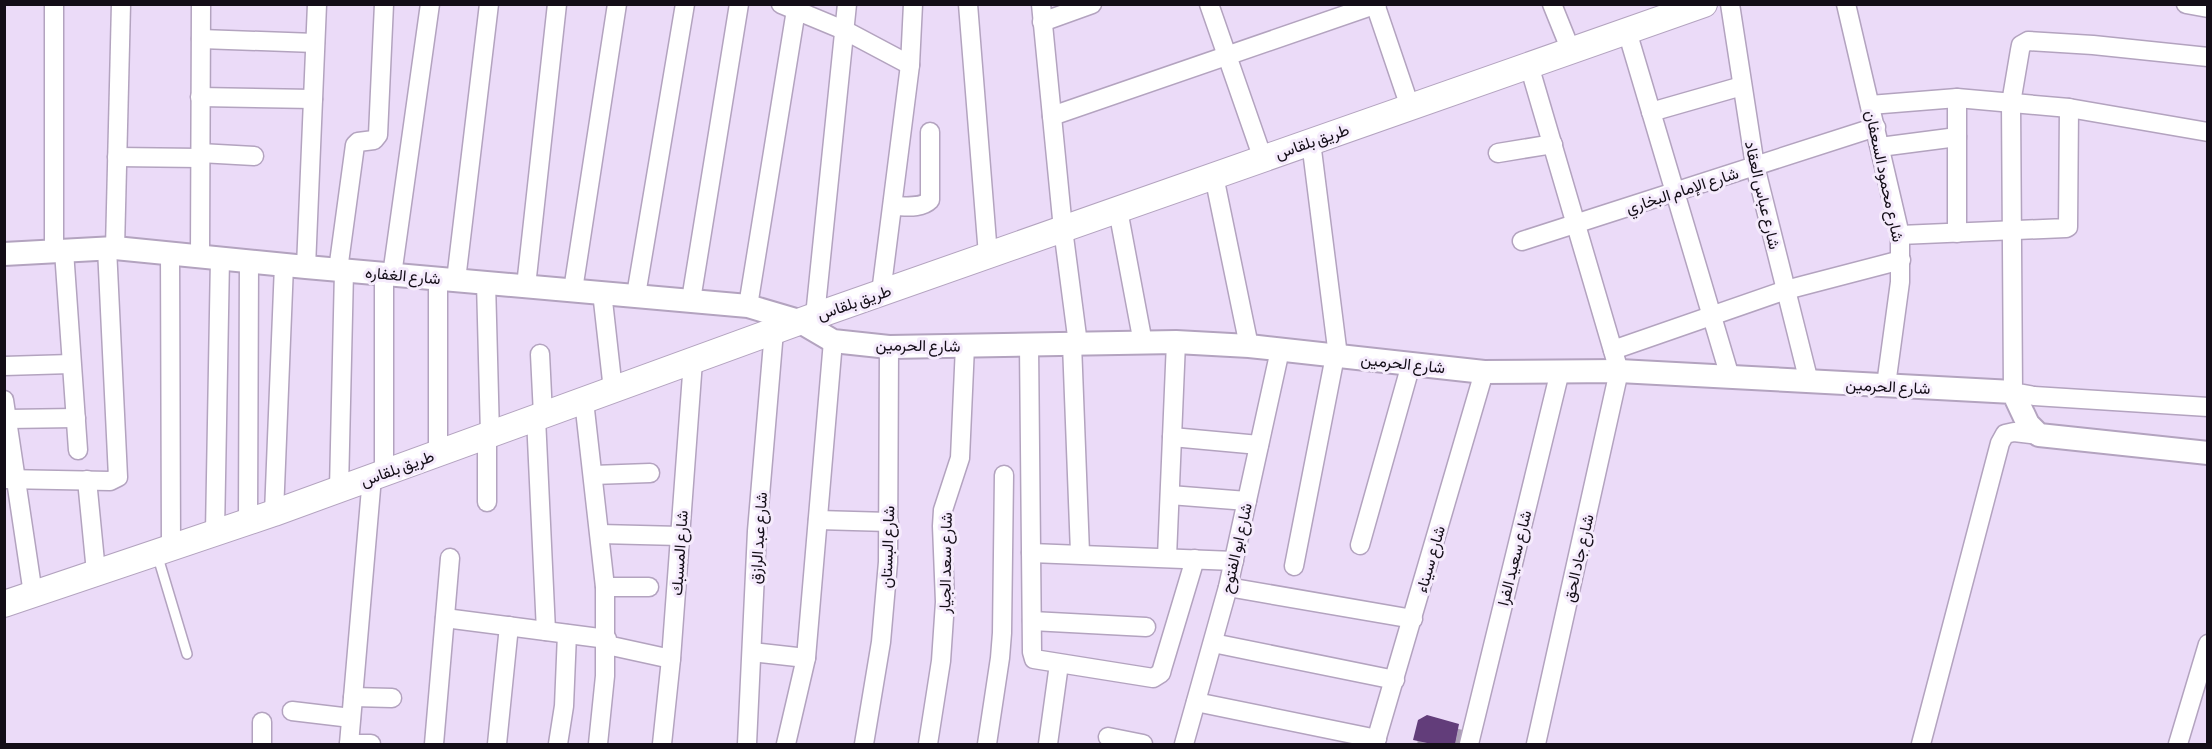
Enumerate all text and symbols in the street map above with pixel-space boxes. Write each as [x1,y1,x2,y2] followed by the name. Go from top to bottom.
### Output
[1859,109,1908,244] street label: شارع محمود السعفان
[1273,120,1352,164] street label: طريق بلقاس
[1739,139,1784,252] street label: شارع عباس العقاد
[1623,163,1742,221] street label: شارع الإمام البخاري
[364,263,441,290] street label: شارع الغفاره
[815,281,894,325] street label: طريق بلقاس
[875,335,961,358] street label: شارع الحرمين
[1360,350,1446,379] street label: شارع الحرمين
[1845,375,1931,400] street label: شارع الحرمين
[358,446,437,492] street label: طريق بلقاس
[746,491,773,585] street label: شارع عبد الرازق
[1217,501,1258,595] street label: شارع ابو الفتوح
[877,505,900,589] street label: شارع البستان
[1493,508,1537,608] street label: شارع سعيد الفرا
[667,510,694,596] street label: شارع المسبك
[935,512,958,615] street label: شارع سعد الجيار
[1559,512,1600,604] street label: شارع جاد الحق
[1412,523,1451,595] street label: شارع سيناء

